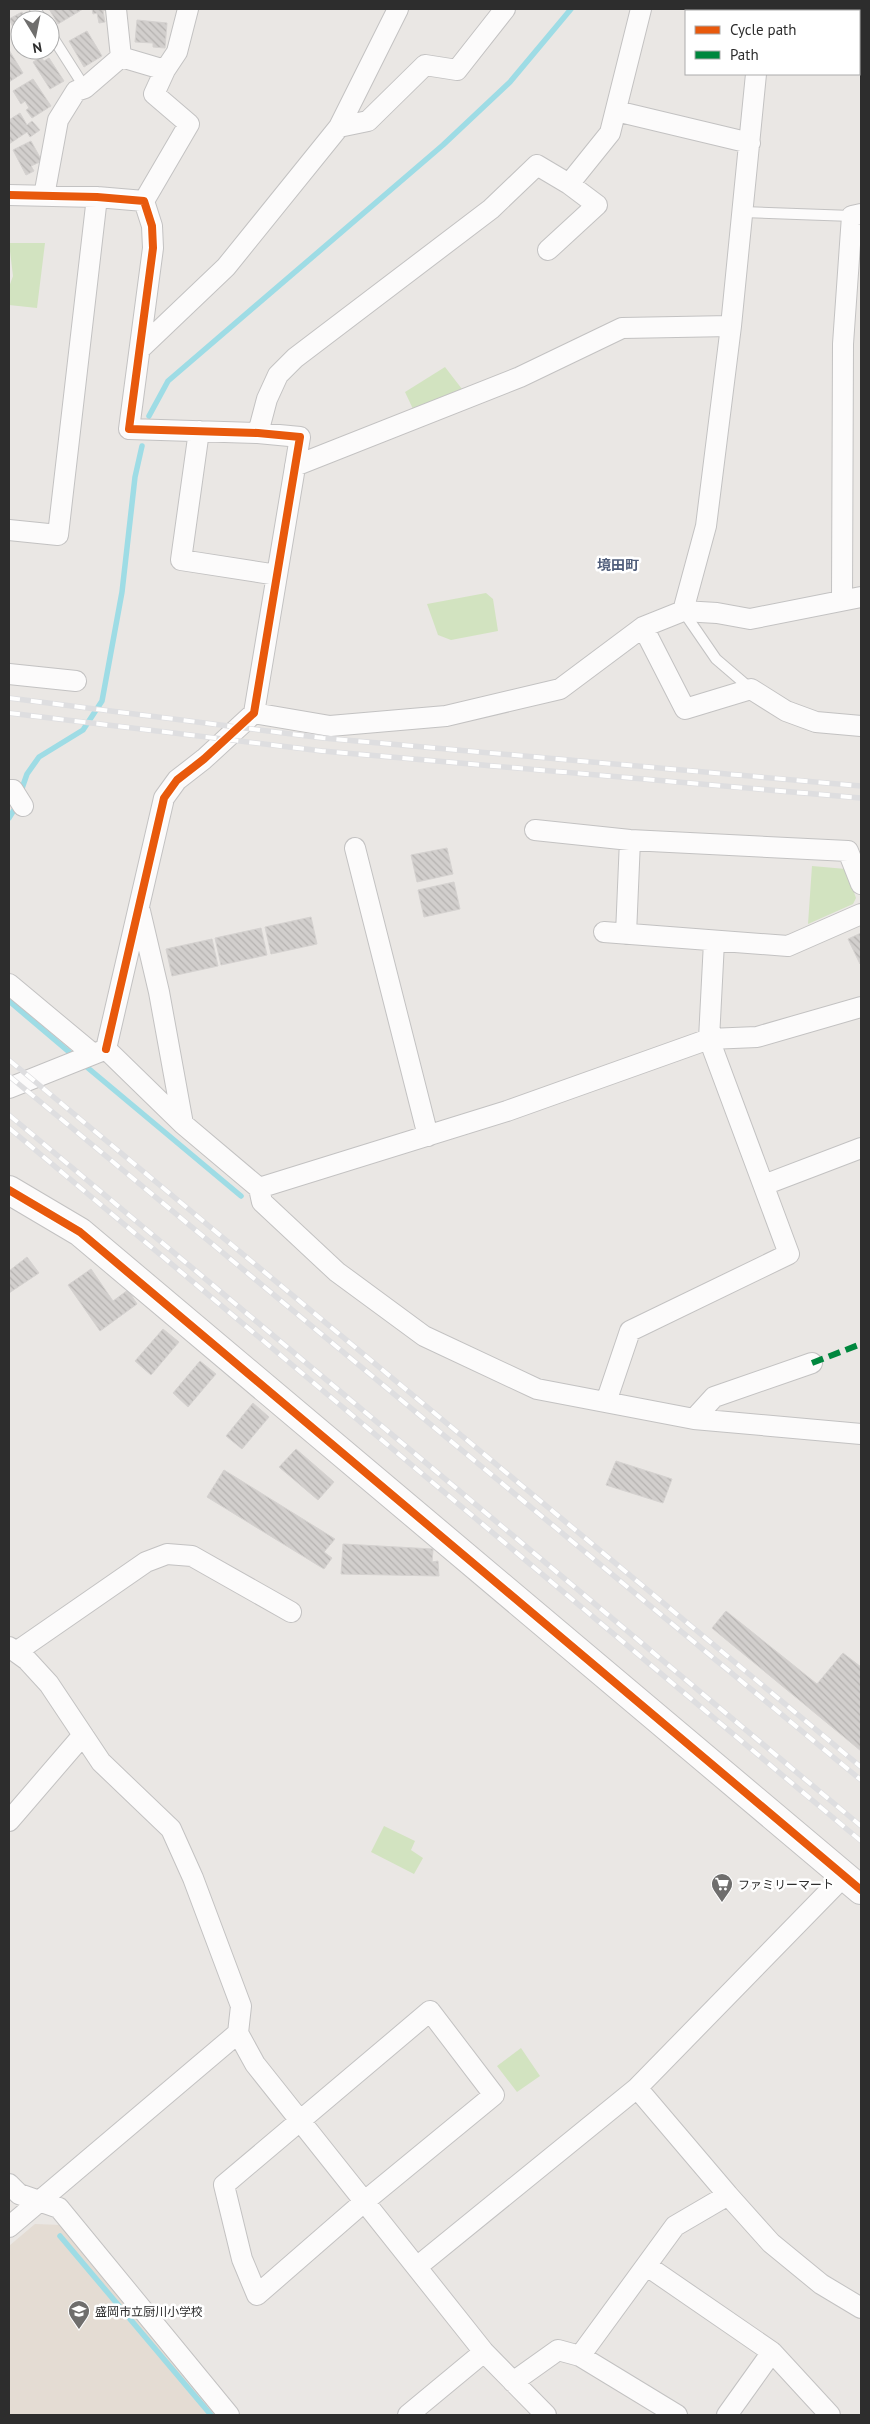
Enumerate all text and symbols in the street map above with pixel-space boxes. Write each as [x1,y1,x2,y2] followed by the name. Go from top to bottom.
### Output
[10,10,60,60] north arrow
[685,10,860,75] legend
[730,20,796,39] text: Cycle path
[31,38,43,57] text: N
[730,45,759,64] text: Path
[597,556,639,574] district label: 境田町
[710,1872,734,1903] supermarket icon: ファミリーマート
[738,1877,834,1892] place label: ファミリーマート
[67,2299,91,2330] school or university icon: 盛岡市立厨川小学校
[95,2304,203,2319] place label: 盛岡市立厨川小学校

